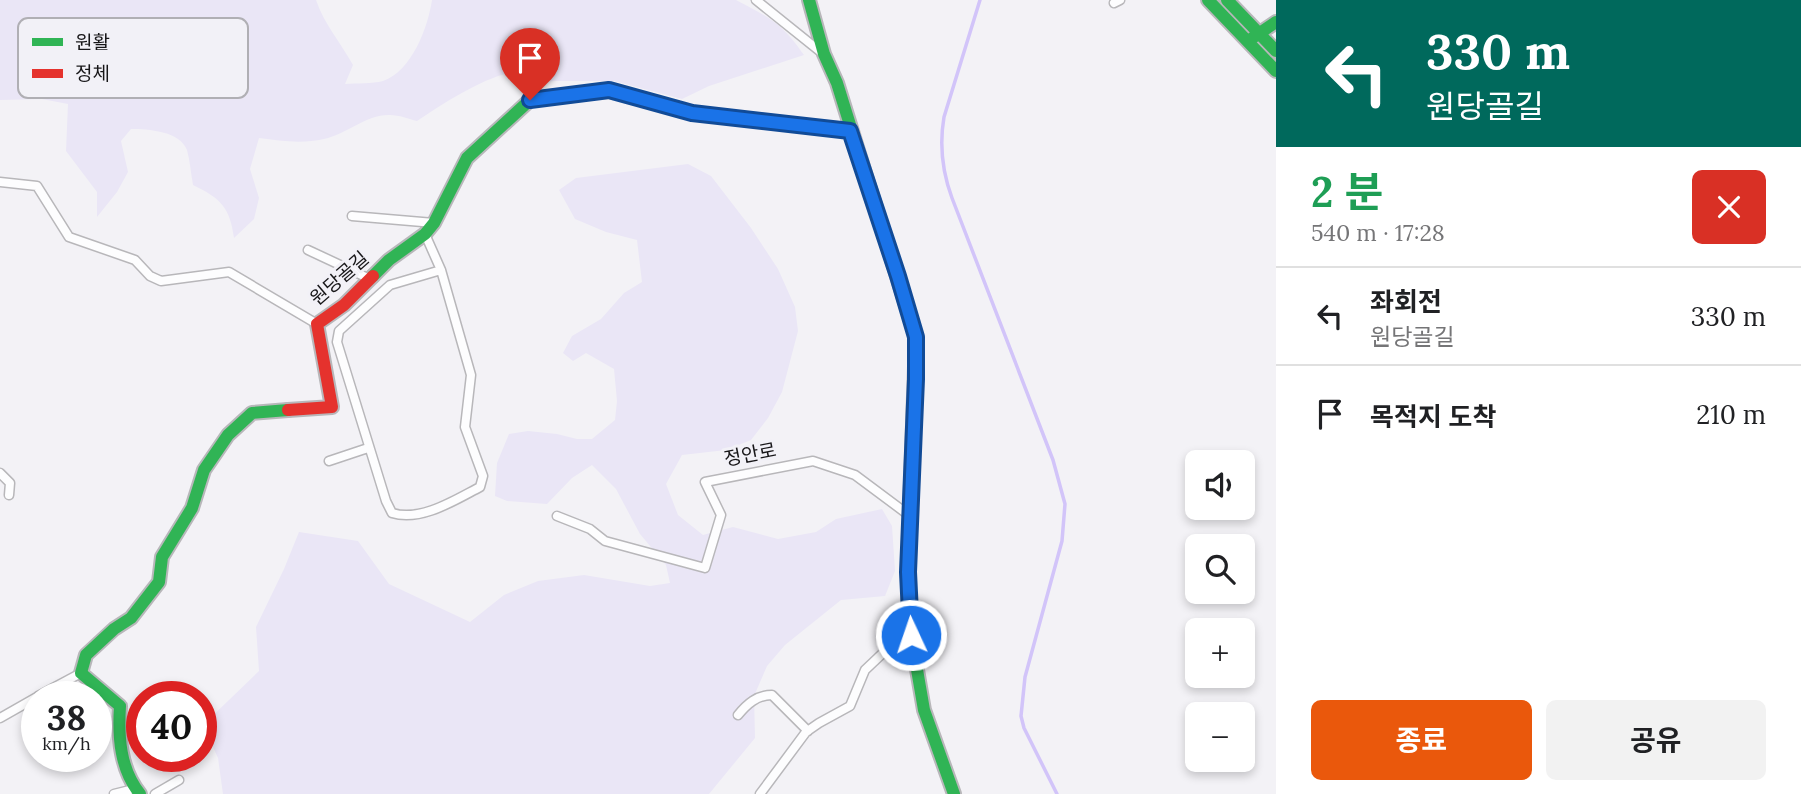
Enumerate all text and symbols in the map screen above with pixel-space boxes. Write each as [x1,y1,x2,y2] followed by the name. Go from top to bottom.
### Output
[18,18,248,98] legend
[1426,20,1570,82] text: 330 m
[500,28,560,100] pin
[1311,28,1402,119] icon: left
[75,30,110,54] text: 원활
[511,39,549,77] icon: arrive
[75,61,110,85] text: 정체
[1426,86,1544,127] text: 원당골길
[1311,165,1383,219] text: 2 분
[1692,170,1766,244] button: close
[1311,218,1445,247] text: 540 m · 17:28
[305,246,373,310] street label: 원당골길
[1370,285,1442,318] text: 좌회전
[1311,297,1349,335] icon: left
[1691,300,1766,333] text: 330 m
[1370,322,1455,351] text: 원당골길
[1311,395,1349,433] icon: arrive
[1696,398,1766,431] text: 210 m
[1370,400,1496,433] text: 목적지 도착
[722,437,778,471] street label: 정안로
[1185,450,1255,772] map controls
[1185,450,1255,520] button: sound
[1185,534,1255,604] button: search
[874,598,948,672] position arrow
[1185,618,1255,688] button: +
[126,681,217,772] speed limit sign: 40
[47,695,86,740] text: 38
[1311,700,1532,780] button: 종료
[1546,700,1766,780] button: 공유
[1185,702,1255,772] button: −
[42,732,91,755] text: km/h

